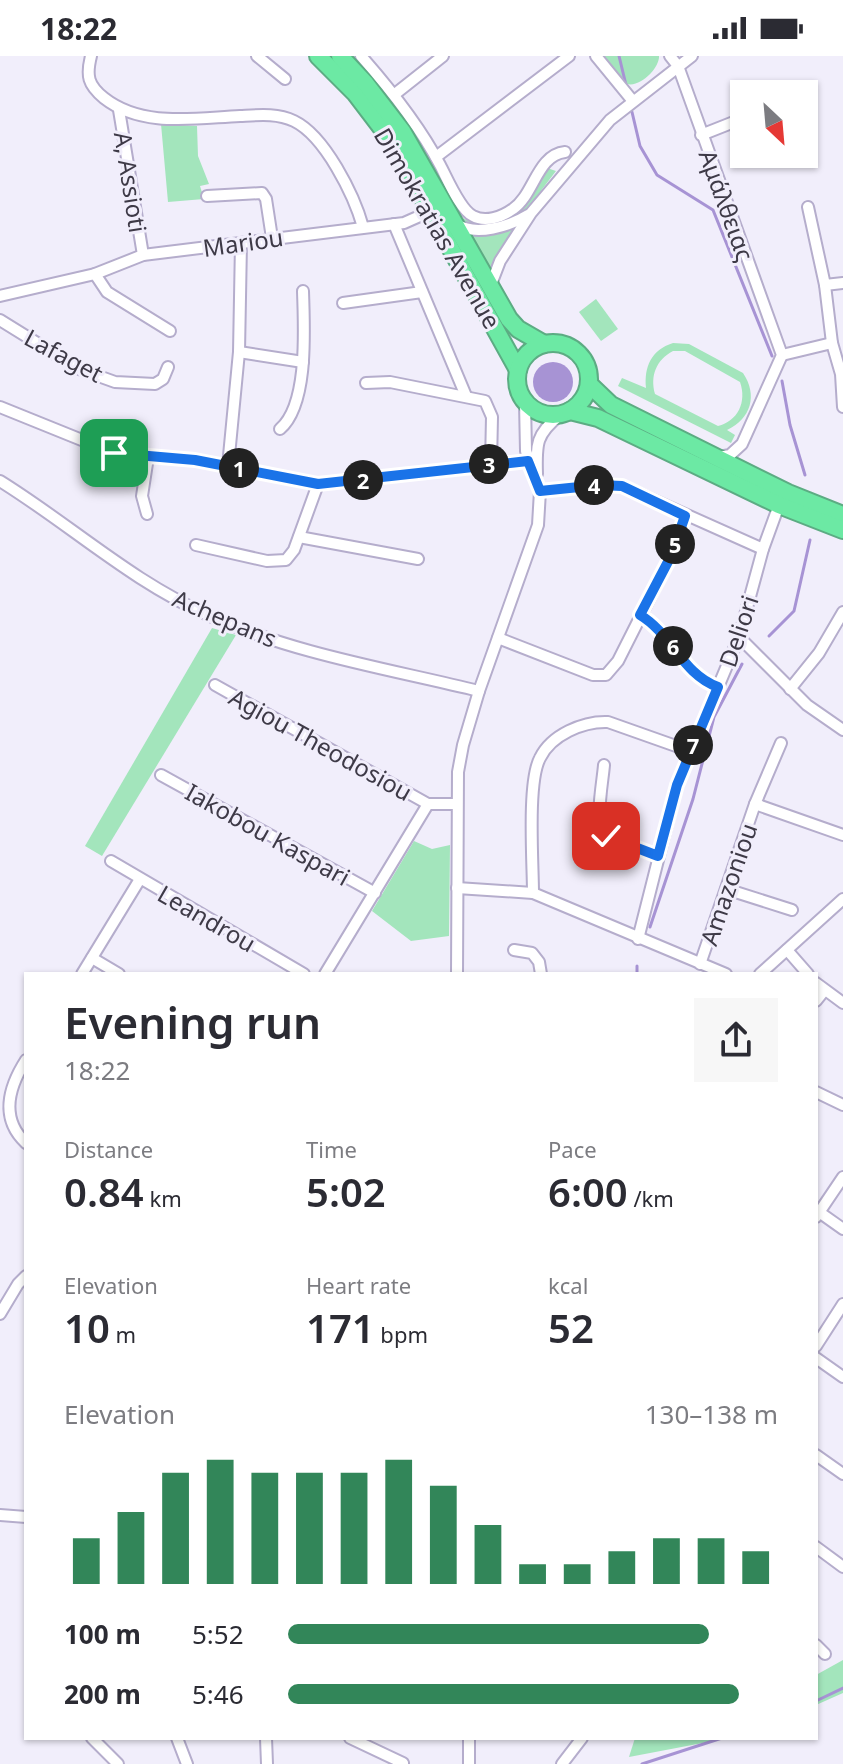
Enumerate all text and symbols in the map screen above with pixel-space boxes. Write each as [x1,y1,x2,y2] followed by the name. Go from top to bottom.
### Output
[40,8,117,49] text: 18:22
[730,80,818,168] north arrow
[730,80,818,168] map controls
[367,122,509,334] street label: Dimokratias Avenue
[107,129,155,235] street label: A, Assioti
[692,145,762,265] street label: Αμάλθειας
[201,220,285,264] street label: Mariou
[19,321,109,390] street label: Lafaget
[80,419,148,487] pin
[92,431,136,475] icon: arrive
[469,444,509,484] pin: 3
[219,448,259,488] pin: 1
[483,449,495,479] text: 3
[233,453,245,483] text: 1
[343,460,383,500] pin: 2
[357,465,369,495] text: 2
[574,465,614,505] pin: 4
[588,470,600,500] text: 4
[655,524,695,564] pin: 5
[669,529,681,559] text: 5
[168,581,282,655] street label: Achepans
[710,591,766,671] street label: Deliori
[653,626,693,666] pin: 6
[667,631,679,661] text: 6
[224,680,418,808] street label: Agiou Theodosiou
[673,725,713,765] pin: 7
[687,730,699,760] text: 7
[180,775,356,893] street label: Iakobou Kaspari
[572,802,640,870] pin
[584,814,628,858] icon: check
[692,818,764,950] street label: Amazoniou
[152,877,262,959] street label: Leandrou
[64,992,321,1052] text: Evening run
[694,998,778,1082] button: share
[64,1052,130,1088] text: 18:22
[64,1134,153,1164] text: Distance
[306,1134,357,1164] text: Time
[548,1134,597,1164] text: Pace
[64,1164,144,1219] text: 0.84
[306,1164,386,1219] text: 5:02
[548,1164,628,1219] text: 6:00
[144,1183,182,1213] text: km
[628,1183,674,1213] text: /km
[64,1270,158,1300] text: Elevation
[306,1270,411,1300] text: Heart rate
[548,1270,588,1300] text: kcal
[64,1300,110,1355] text: 10
[306,1300,375,1355] text: 171
[548,1300,594,1355] text: 52
[110,1319,136,1349] text: m
[375,1319,428,1349] text: bpm
[64,1396,175,1432] text: Elevation
[645,1396,778,1432] text: 130–138 m
[64,1616,141,1652] text: 100 m
[192,1616,244,1652] text: 5:52
[64,1676,141,1712] text: 200 m
[192,1676,244,1712] text: 5:46

